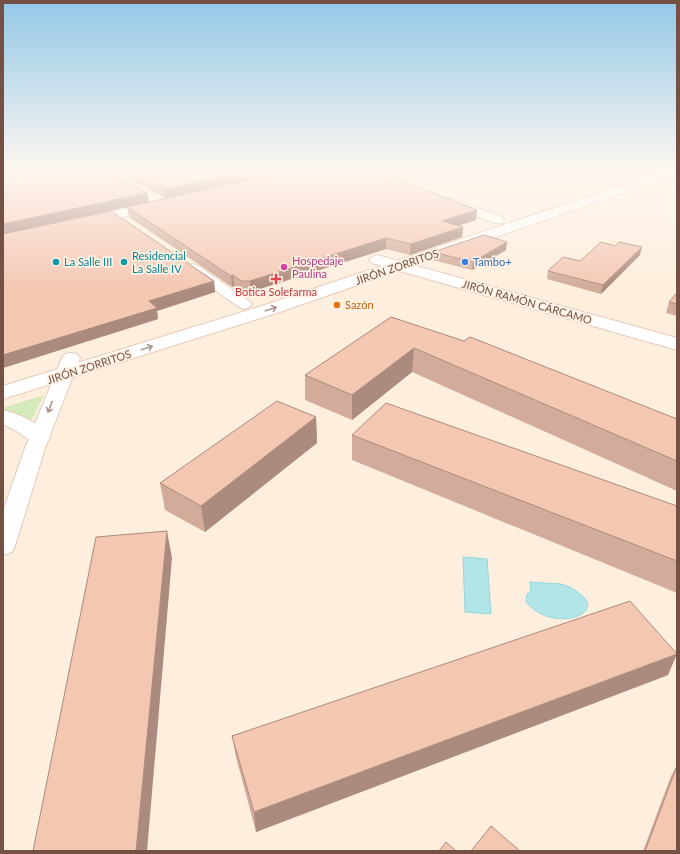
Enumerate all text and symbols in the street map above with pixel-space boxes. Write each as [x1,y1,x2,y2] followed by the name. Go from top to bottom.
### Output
[353,246,440,287] street label: JIRÓN ZORRITOS
[132,249,186,275] place label: Residencial La Salle IV
[292,254,343,280] place label: Hospedaje Paulina
[64,255,112,268] place label: La Salle III
[473,255,512,268] place label: Tambo+
[51,257,61,267] marker: La Salle III
[119,257,129,267] marker: Residencial La Salle IV
[460,257,470,267] marker: Tambo+
[279,262,289,272] marker: Hospedaje Paulina
[271,274,281,284] marker: Botica Solefarma
[461,277,594,326] street label: JIRÓN RAMÓN CÁRCAMO
[235,285,317,298] place label: Botica Solefarma
[345,298,374,311] place label: Sazón
[332,300,342,310] marker: Sazón
[264,305,277,312] one-way arrow
[141,344,154,351] one-way arrow
[45,347,133,386] street label: JIRÓN ZORRITOS
[46,401,54,413] one-way arrow

